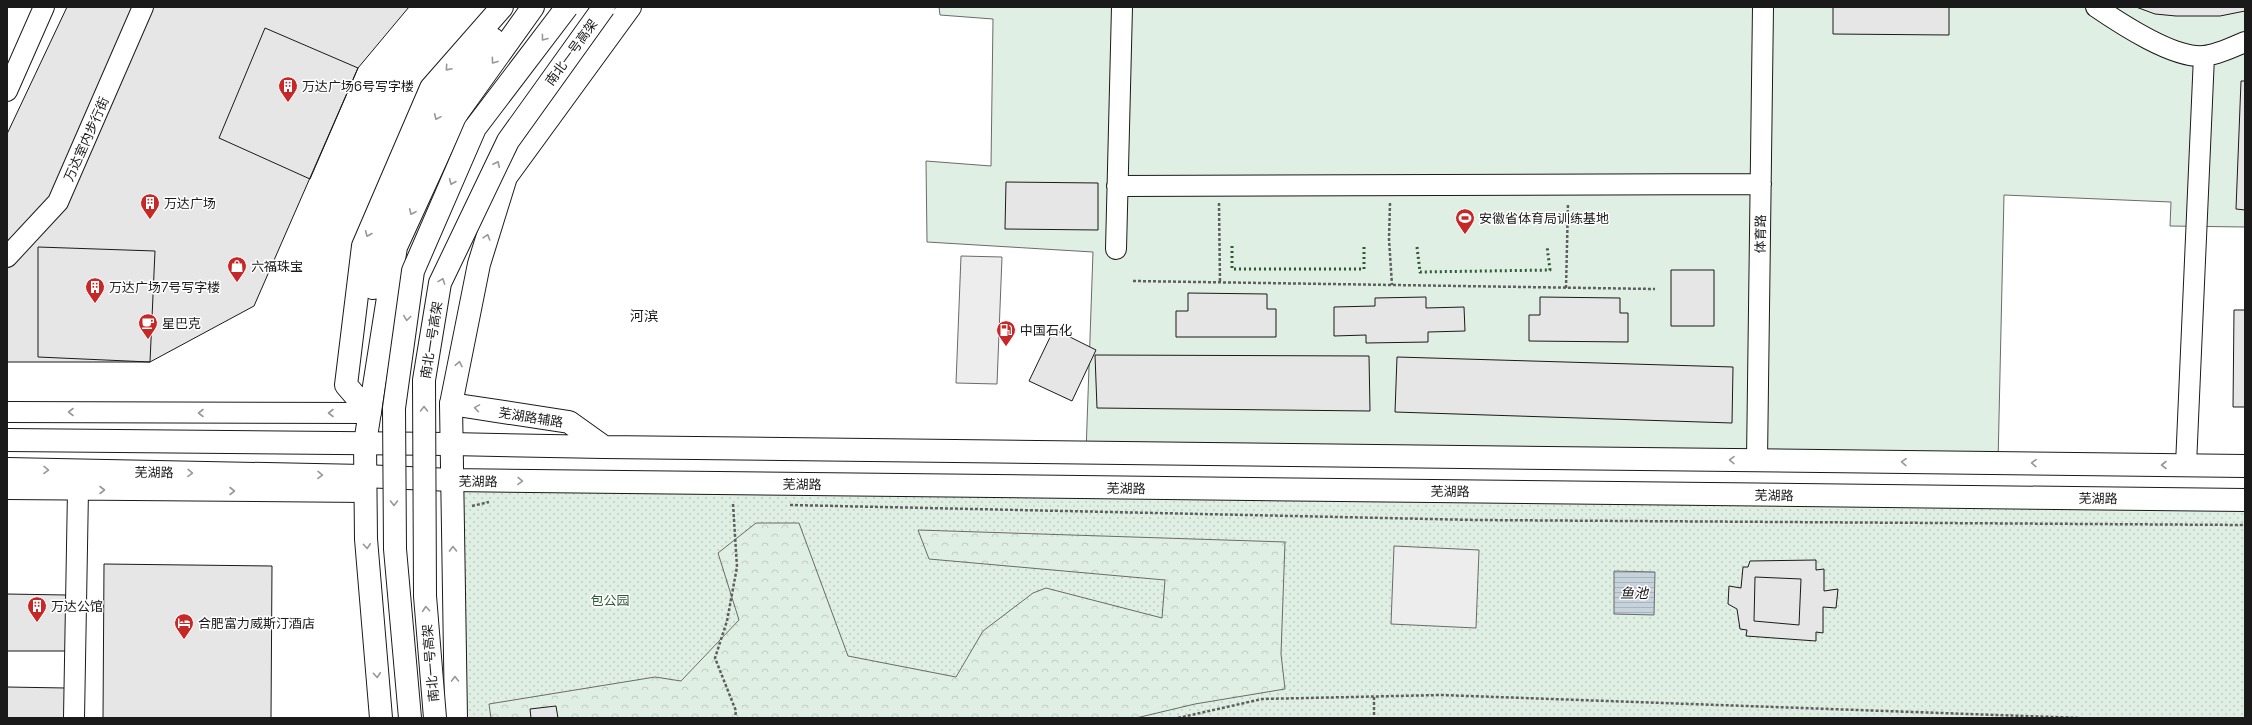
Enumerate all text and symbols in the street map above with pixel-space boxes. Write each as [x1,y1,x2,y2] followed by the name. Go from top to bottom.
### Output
[542,16,601,89] street label: 南北一号高架
[541,34,548,41] one-way arrow
[492,57,499,64] one-way arrow
[445,63,453,71] one-way arrow
[277,75,299,103] building icon: 万达广场6号写字楼
[302,78,414,95] place label: 万达广场6号写字楼
[60,94,113,184] street label: 万达室内步行街
[434,114,442,121] one-way arrow
[492,160,500,168] one-way arrow
[449,178,457,186] one-way arrow
[139,192,161,220] building icon: 万达广场
[164,195,216,212] place label: 万达广场
[409,207,417,215] one-way arrow
[1454,207,1476,235] sports icon: 安徽省体育局训练基地
[1479,210,1609,227] place label: 安徽省体育局训练基地
[1752,214,1769,254] street label: 体育路
[364,231,372,238] one-way arrow
[482,234,491,241] one-way arrow
[226,255,248,283] shop icon: 六福珠宝
[251,258,303,275] place label: 六福珠宝
[84,276,106,304] building icon: 万达广场7号写字楼
[437,278,446,285] one-way arrow
[109,279,220,296] place label: 万达广场7号写字楼
[417,300,446,380] street label: 南北一号高架
[630,307,658,325] district label: 河滨
[137,312,159,340] cafe icon: 星巴克
[162,315,201,332] place label: 星巴克
[402,315,411,321] one-way arrow
[995,319,1017,347] fuel station icon: 中国石化
[1020,322,1072,339] place label: 中国石化
[454,361,462,367] one-way arrow
[474,404,480,413] one-way arrow
[497,404,564,431] street label: 芜湖路辅路
[420,406,428,412] one-way arrow
[68,408,74,416] one-way arrow
[198,409,204,417] one-way arrow
[328,409,334,417] one-way arrow
[1729,456,1735,464] one-way arrow
[1901,458,1907,466] one-way arrow
[2031,459,2037,467] one-way arrow
[2161,461,2167,469] one-way arrow
[134,464,174,481] street label: 芜湖路
[43,466,49,474] one-way arrow
[187,469,193,477] one-way arrow
[317,471,323,479] one-way arrow
[458,473,498,490] street label: 芜湖路
[782,476,822,493] street label: 芜湖路
[517,477,523,485] one-way arrow
[1106,480,1146,497] street label: 芜湖路
[1430,483,1470,500] street label: 芜湖路
[99,486,105,494] one-way arrow
[229,487,235,495] one-way arrow
[1754,487,1794,504] street label: 芜湖路
[2078,490,2118,507] street label: 芜湖路
[390,500,399,506] one-way arrow
[362,543,371,549] one-way arrow
[449,546,457,552] one-way arrow
[1620,584,1650,602] water label: 鱼池
[590,592,630,609] park label: 包公园
[26,595,48,623] building icon: 万达公馆
[51,598,103,615] place label: 万达公馆
[421,606,430,612] one-way arrow
[173,612,195,640] hotel icon: 合肥富力威斯汀酒店
[198,615,315,632] place label: 合肥富力威斯汀酒店
[419,623,442,703] street label: 南北一号高架
[372,672,381,678] one-way arrow
[451,676,459,682] one-way arrow

